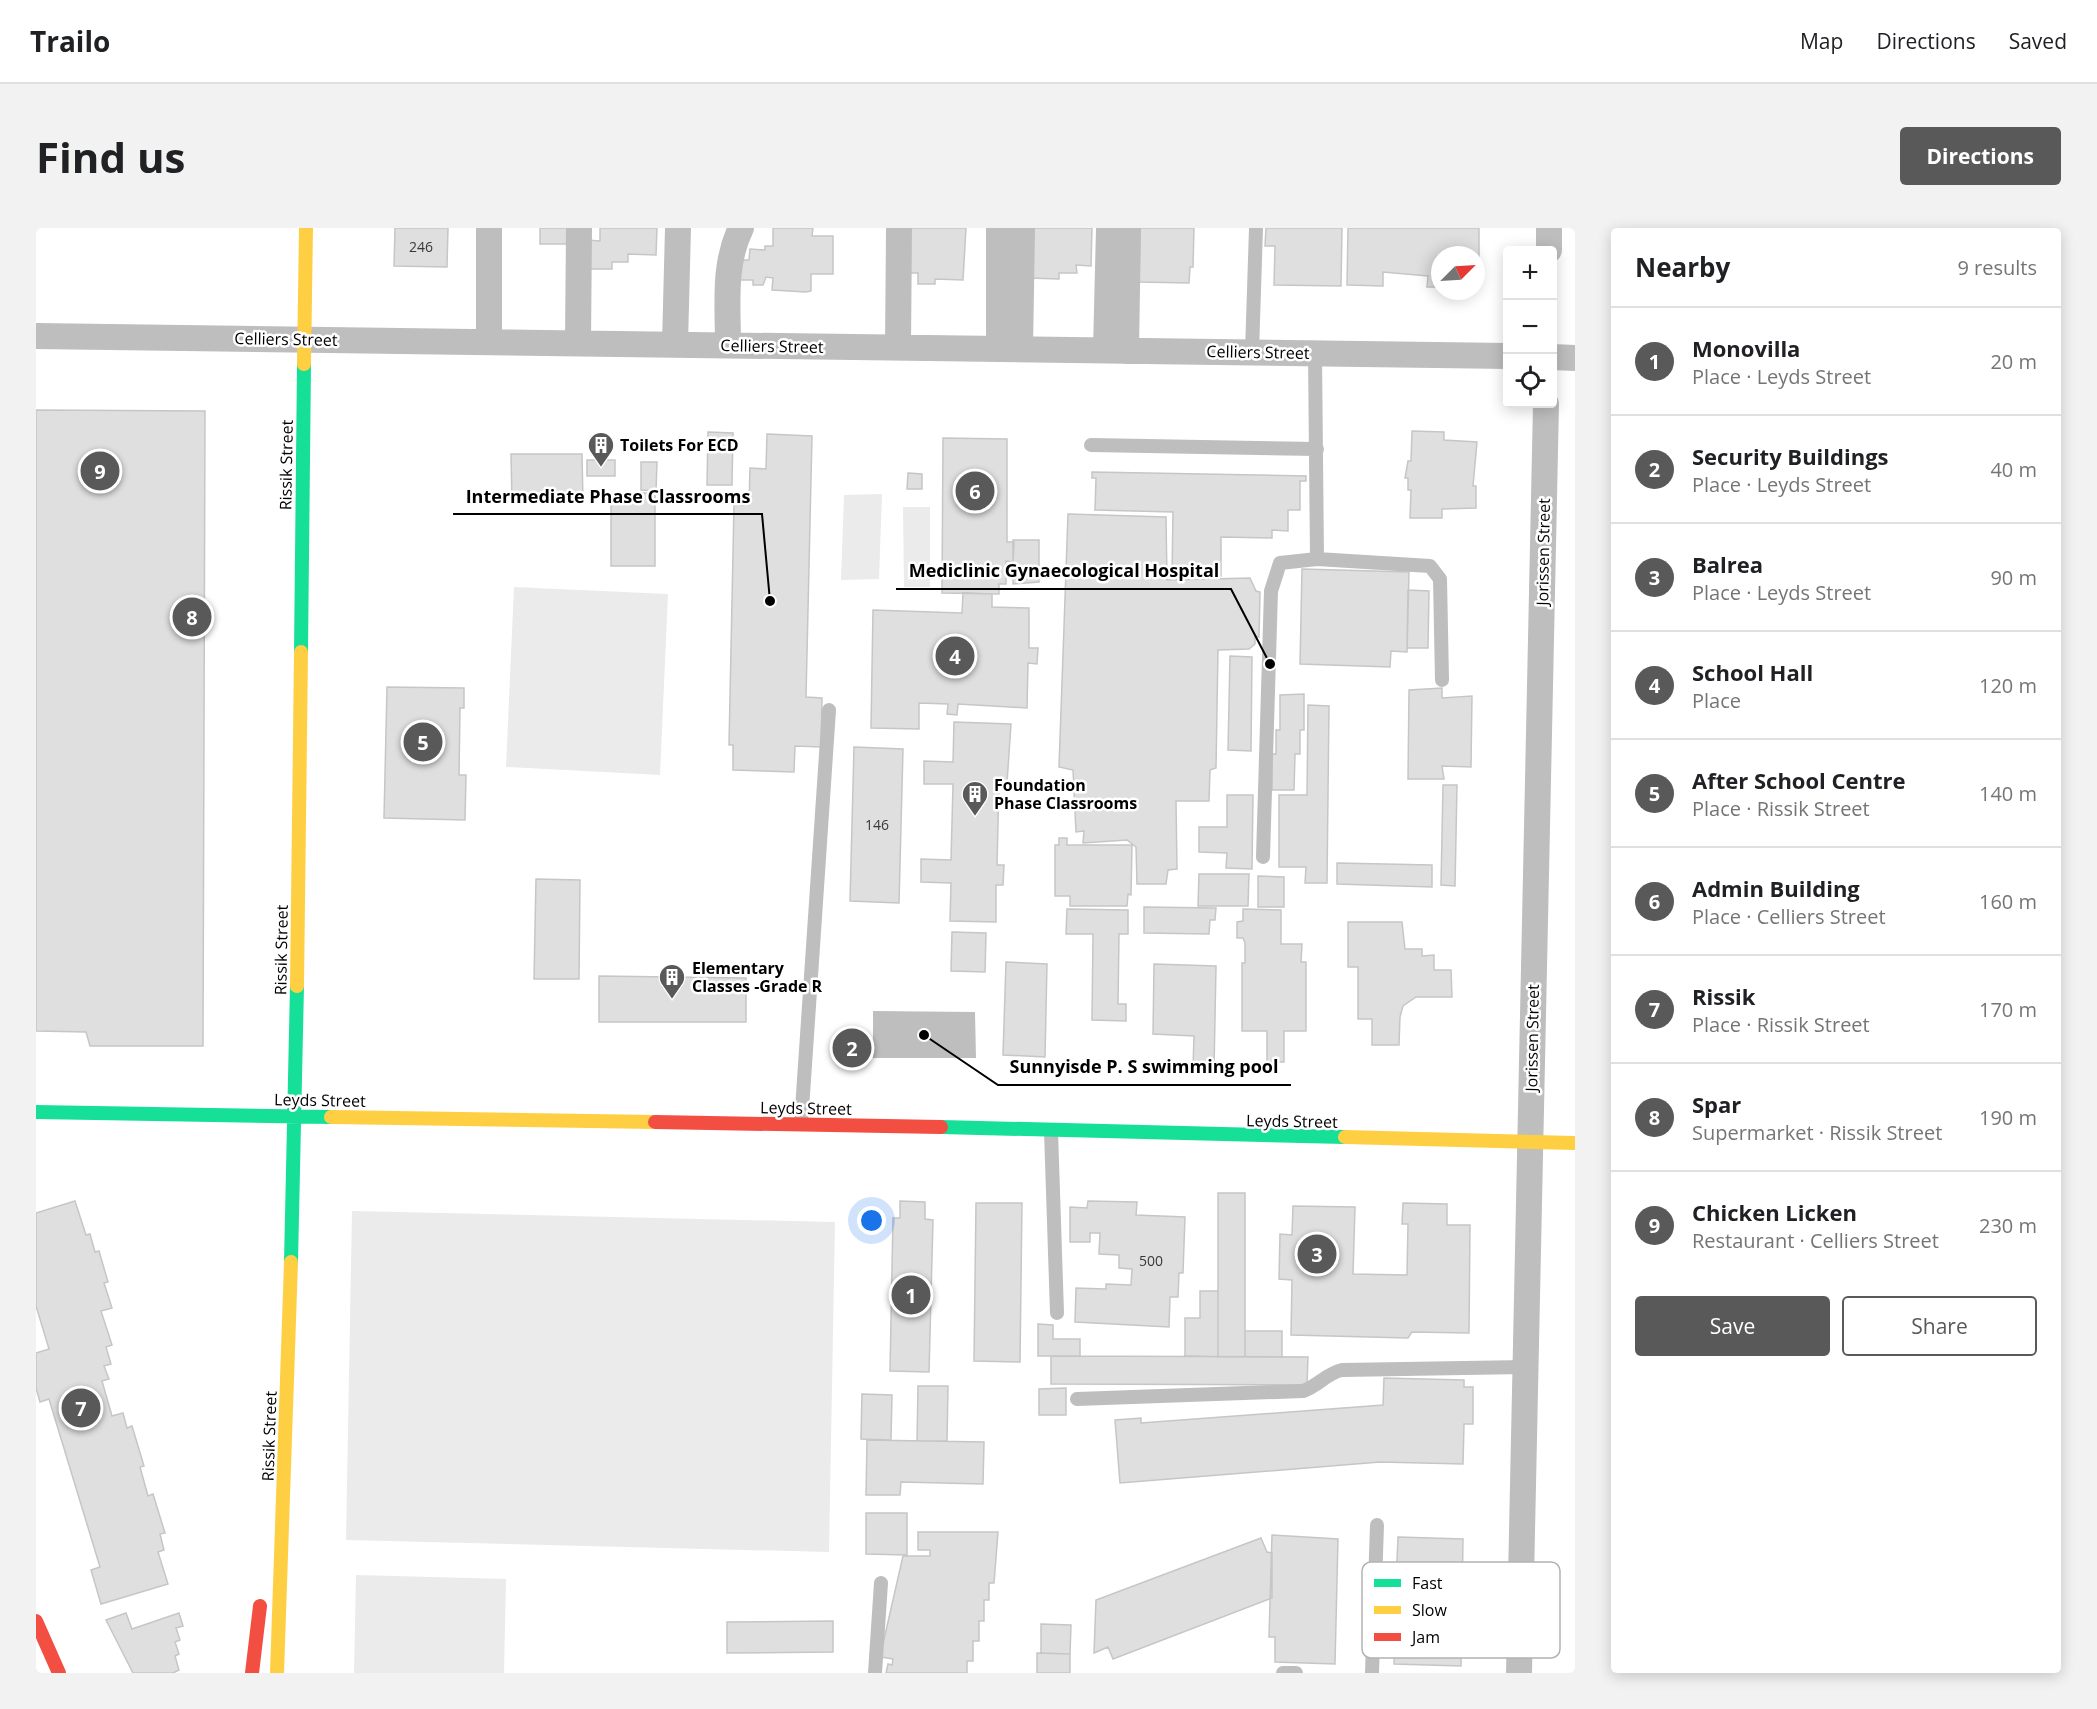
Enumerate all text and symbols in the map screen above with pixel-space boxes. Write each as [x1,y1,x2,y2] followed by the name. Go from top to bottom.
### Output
[30,22,110,60] text: Trailo
[1800,27,1843,55] text: Map
[1876,27,1976,55] text: Directions
[2009,27,2067,55] text: Saved
[1900,127,2061,185] button: Directions
[36,128,185,185] text: Find us
[409,237,433,256] house number: 246
[1431,246,1485,300] north arrow
[1503,246,1557,408] map controls
[1503,246,1557,300] button: +
[1635,249,1730,285] text: Nearby
[1957,254,2037,281] text: 9 results
[1503,300,1557,354] button: −
[234,327,338,351] street label: Celliers Street
[1692,333,1800,363] text: Monovilla
[720,334,824,358] street label: Celliers Street
[1206,340,1310,364] street label: Celliers Street
[1649,348,1660,375] text: 1
[1990,348,2037,375] text: 20 m
[1503,354,1557,408] button: locate
[1692,363,1871,390] text: Place · Leyds Street
[274,419,298,510] street label: Rissik Street
[586,430,616,468] building icon: Toilets For ECD
[620,434,739,456] place label: Toilets For ECD
[1692,441,1889,471] text: Security Buildings
[80,448,120,494] pin: 9
[1649,456,1660,483] text: 2
[1990,456,2037,483] text: 40 m
[956,468,994,514] pin: 6
[1692,471,1871,498] text: Place · Leyds Street
[453,478,762,514] callout: Intermediate Phase Classrooms
[466,484,750,508] text: Intermediate Phase Classrooms
[1531,498,1555,608] street label: Jorissen Street
[1692,549,1763,579] text: Balrea
[896,553,1231,589] callout: Mediclinic Gynaecological Hospital
[909,558,1219,582] text: Mediclinic Gynaecological Hospital
[1649,564,1660,591] text: 3
[1990,564,2037,591] text: 90 m
[1692,579,1871,606] text: Place · Leyds Street
[172,594,212,640] pin: 8
[936,634,974,678] pin: 4
[1692,657,1813,687] text: School Hall
[1649,672,1660,699] text: 4
[1979,672,2037,699] text: 120 m
[1692,687,1741,714] text: Place
[404,720,442,764] pin: 5
[1692,765,1906,795] text: After School Centre
[994,774,1137,814] place label: Foundation Phase Classrooms
[960,779,990,817] building icon: Foundation Phase Classrooms
[1649,780,1660,807] text: 5
[1979,780,2037,807] text: 140 m
[1692,795,1870,822] text: Place · Rissik Street
[865,815,889,834] house number: 146
[1692,873,1860,903] text: Admin Building
[1649,888,1660,915] text: 6
[1979,888,2037,915] text: 160 m
[1692,903,1886,930] text: Place · Celliers Street
[269,904,293,995] street label: Rissik Street
[692,957,823,997] place label: Elementary Classes -Grade R
[657,962,687,1000] building icon: Elementary Classes -Grade R
[1692,981,1755,1011] text: Rissik
[1520,984,1544,1094] street label: Jorissen Street
[1649,996,1660,1023] text: 7
[1979,996,2037,1023] text: 170 m
[1692,1011,1870,1038] text: Place · Rissik Street
[832,1026,872,1070] pin: 2
[998,1049,1291,1085] callout: Sunnyisde P. S swimming pool
[1009,1054,1279,1078] text: Sunnyisde P. S swimming pool
[274,1088,366,1112] street label: Leyds Street
[1692,1089,1741,1119] text: Spar
[760,1096,852,1120] street label: Leyds Street
[1649,1104,1660,1131] text: 8
[1979,1104,2037,1131] text: 190 m
[1246,1109,1338,1133] street label: Leyds Street
[1692,1119,1942,1146] text: Supermarket · Rissik Street
[1692,1197,1857,1227] text: Chicken Licken
[857,1206,886,1235] your location
[1649,1212,1660,1239] text: 9
[1979,1212,2037,1239] text: 230 m
[1692,1227,1939,1254] text: Restaurant · Celliers Street
[1298,1232,1336,1276] pin: 3
[1139,1251,1163,1270] house number: 500
[892,1272,930,1318] pin: 1
[1635,1296,1830,1356] button: Save
[1842,1296,2037,1356] button: Share
[62,1386,100,1430] pin: 7
[256,1390,282,1482] street label: Rissik Street
[1362,1562,1560,1658] legend
[1412,1572,1443,1594] text: Fast
[1412,1599,1447,1621] text: Slow
[1410,1626,1440,1648] text: Jam

